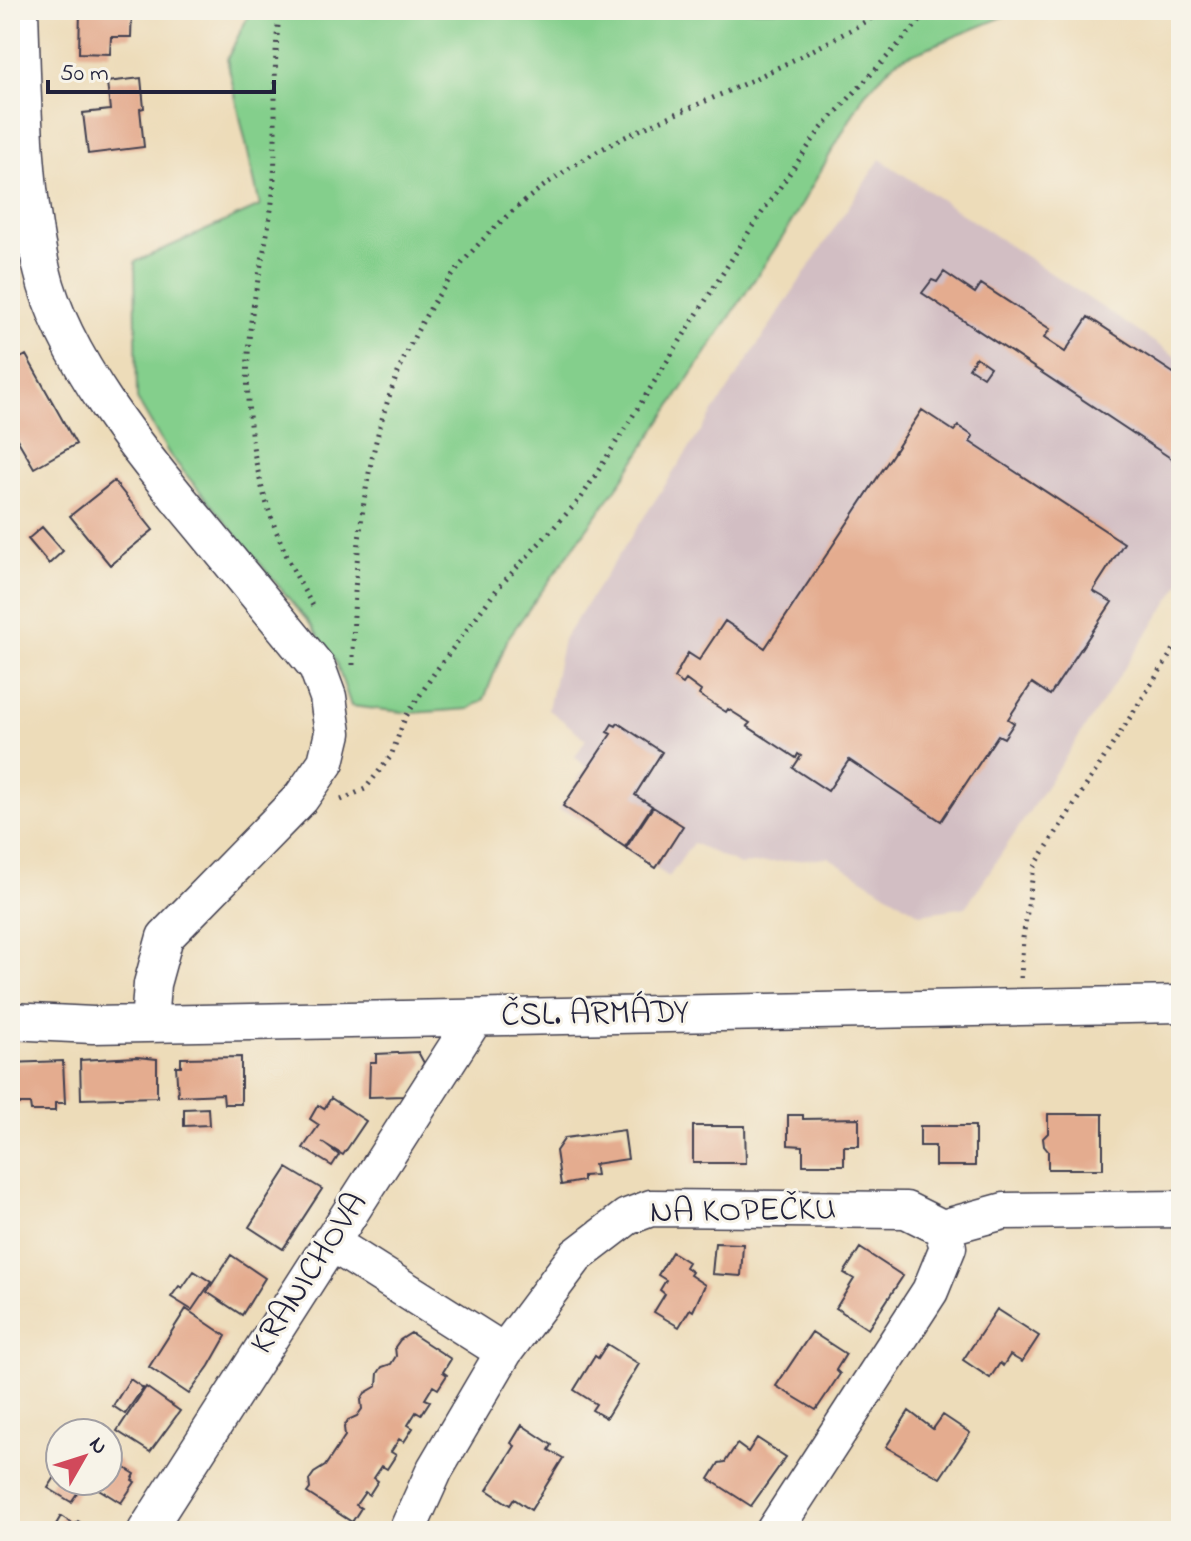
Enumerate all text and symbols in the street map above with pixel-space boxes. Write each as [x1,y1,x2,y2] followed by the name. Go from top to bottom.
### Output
[48,44,274,94] scale bar
[60,57,109,92] text: 50 m
[501,988,690,1042] street label: ČSL. ARMÁDY
[239,1183,381,1365] street label: KRANICHOVA
[650,1185,836,1239] street label: NA KOPEČKU
[44,1417,124,1497] north arrow
[80,1430,114,1462] text: N

